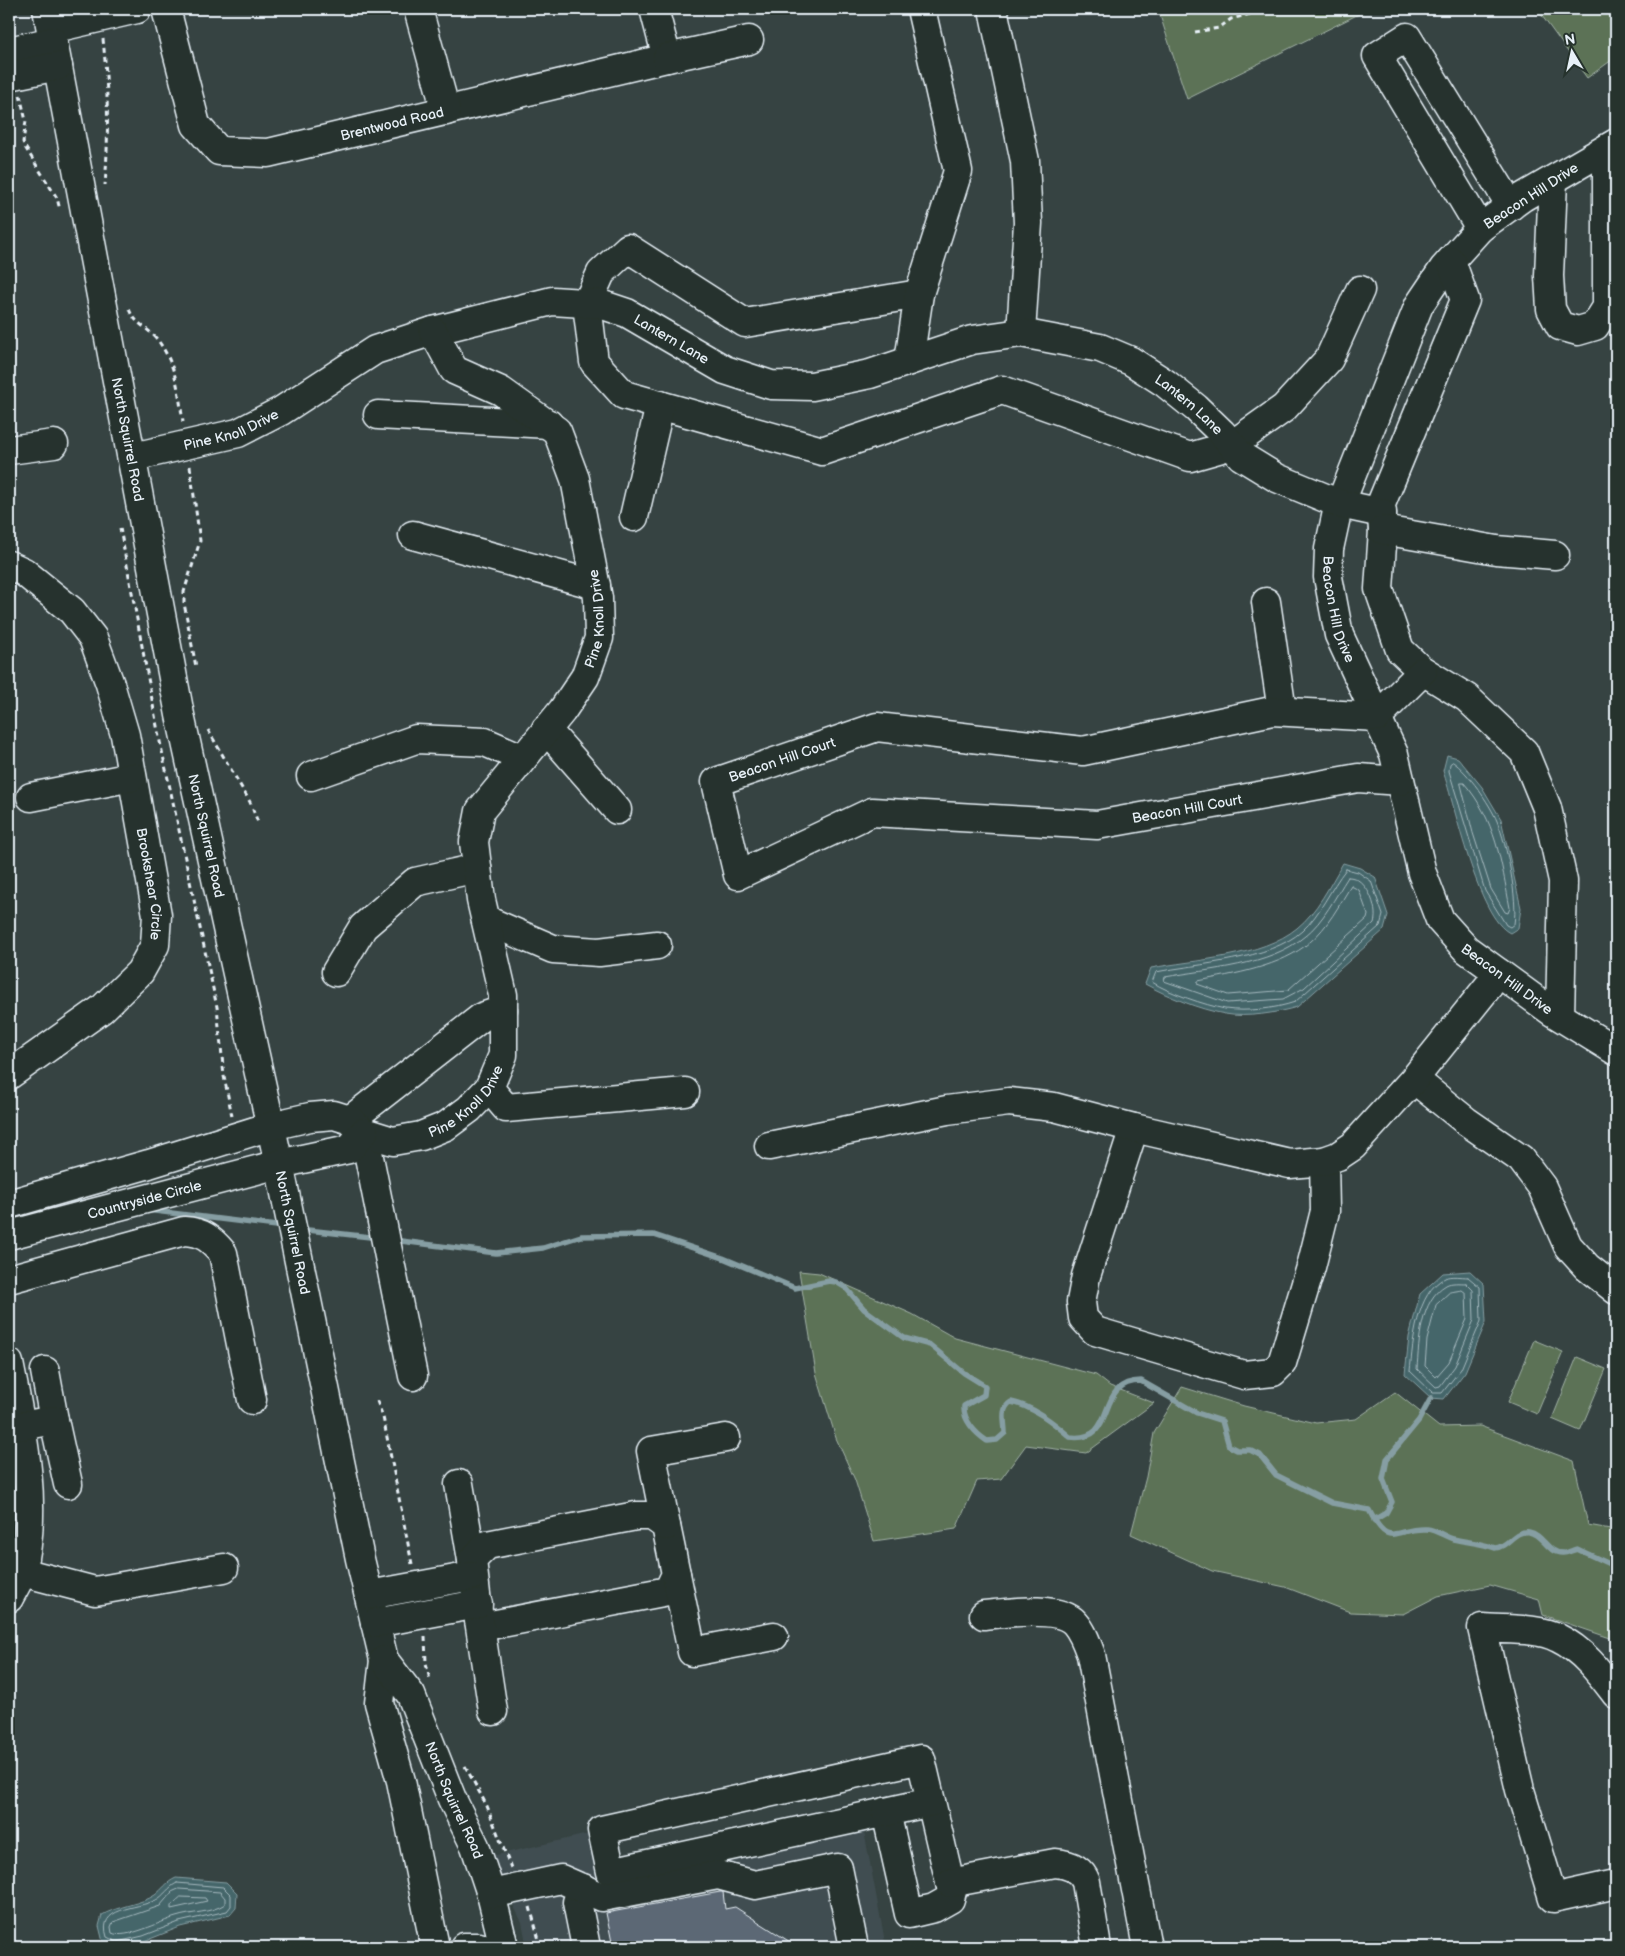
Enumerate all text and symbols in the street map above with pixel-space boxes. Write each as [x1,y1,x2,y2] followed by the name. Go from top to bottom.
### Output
[1548,28,1598,78] north arrow
[1564,30,1577,49] text: N
[339,103,445,144] street label: Brentwood Road
[1481,159,1581,233] street label: Beacon Hill Drive
[631,310,712,367] street label: Lantern Lane
[1152,370,1227,438] street label: Lantern Lane
[108,376,148,503] street label: North Squirrel Road
[182,405,281,454] street label: Pine Knoll Drive
[1319,555,1359,665] street label: Beacon Hill Drive
[580,568,607,670] street label: Pine Knoll Drive
[726,733,838,786] street label: Beacon Hill Court
[185,772,228,899] street label: North Squirrel Road
[1131,791,1244,827] street label: Beacon Hill Court
[133,826,166,941] street label: Brookshear Circle
[1458,940,1556,1018] street label: Beacon Hill Drive
[426,1063,506,1141] street label: Pine Knoll Drive
[272,1169,314,1296] street label: North Squirrel Road
[86,1176,203,1222] street label: Countryside Circle
[422,1739,487,1861] street label: North Squirrel Road

